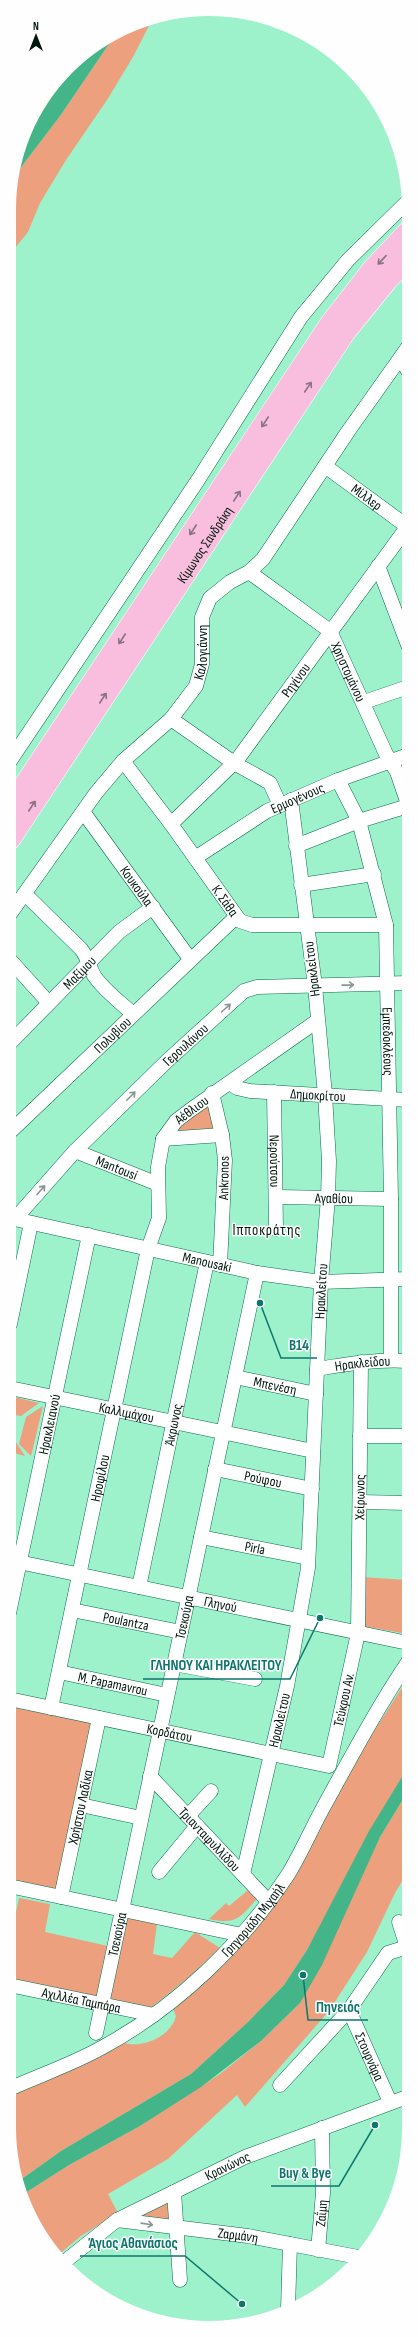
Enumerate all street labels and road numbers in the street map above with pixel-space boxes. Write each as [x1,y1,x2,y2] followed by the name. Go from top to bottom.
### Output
[348,480,386,514] street label: Μίλλερ
[173,503,236,586] street label: Κίμωνος Σανδράκη
[190,625,211,682] street label: Καλογιάννη
[327,638,370,705] street label: Χρηστομάνου
[277,660,314,700] street label: Ρηγίνου
[268,779,327,817] street label: Ερμογένους
[117,862,157,909] street label: Κουκούλα
[208,881,242,920] street label: Κ. Σάθα
[300,940,324,998] street label: Ηρακλείτου
[59,952,100,993] street label: Μαξίμου
[379,1007,397,1076] street label: Εμπεδοκλέους
[90,1013,134,1057] street label: Πολυβίου
[159,1020,211,1069] street label: Γερουλάνου
[290,1085,346,1105] street label: Δημοκρίτου
[170,1091,212,1128] street label: Αέθλιου
[266,1134,284,1188] street label: Νερούτσου
[94,1152,140,1184] street label: Mantousi
[215,1156,233,1201] street label: Ankronos
[314,1189,353,1207] street label: Αγαθίου
[181,1248,233,1276] street label: Manousaki
[311,1263,331,1319] street label: Ηρακλείτου
[334,1352,391,1374] street label: Ηρακλείδου
[252,1373,298,1398] street label: Μπενέση
[34,1392,64,1456] street label: Ηρακλειανού
[98,1398,156,1426] street label: Καλλιμάχου
[160,1402,186,1447] street label: Άκρωνος
[86,1453,113,1503] street label: Ηροφίλου
[243,1467,283,1491] street label: Ρούφου
[351,1474,368,1521] street label: Χείρωνος
[243,1537,267,1558] street label: Pirla
[202,1592,239,1616] street label: Γληνού
[171,1594,197,1641] street label: Τσεκούρα
[101,1608,150,1634] street label: Poulantza
[76,1668,149,1699] street label: M. Papamavrou
[329,1671,358,1728] street label: Τεύκρου Αν.
[264,1691,294,1749] street label: Ηρακλείτου
[145,1720,194,1746] street label: Κορδάτου
[64,1768,96,1847] street label: Χρήστου Λαδίκα
[175,1803,244,1875] street label: Τριανταφυλλίδου
[218,1879,289,1960] street label: Γρηγοριάδη Μιχαήλ
[104,1911,130,1958] street label: Τσεκούρα
[40,1983,122,2016] street label: Αχιλλέα Ταμπάρα
[352,2030,388,2083] street label: Στουρνάρα
[202,2147,252,2184] street label: Κρανώνος
[312,2199,331,2227] street label: Ζαΐμη
[217,2224,260,2246] street label: Ζαρμάνη

